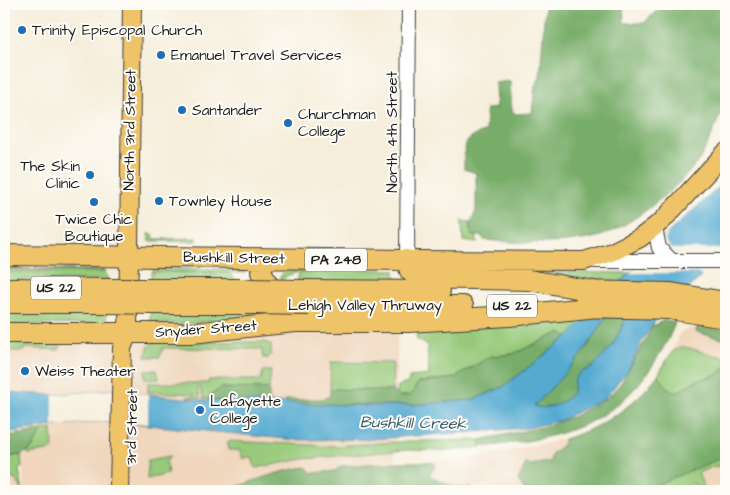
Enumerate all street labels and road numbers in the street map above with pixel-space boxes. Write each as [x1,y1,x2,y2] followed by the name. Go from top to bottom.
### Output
[118,69,142,191] street label: North 3rd Street
[382,71,403,193] street label: North 4th Street
[183,247,285,269] street label: Bushkill Street
[305,248,367,272] road number: PA 248
[31,276,81,300] road number: US 22
[487,294,537,318] road number: US 22
[288,295,442,317] street label: Lehigh Valley Thruway
[155,315,258,344] street label: Snyder Street
[121,389,143,465] street label: 3rd Street

